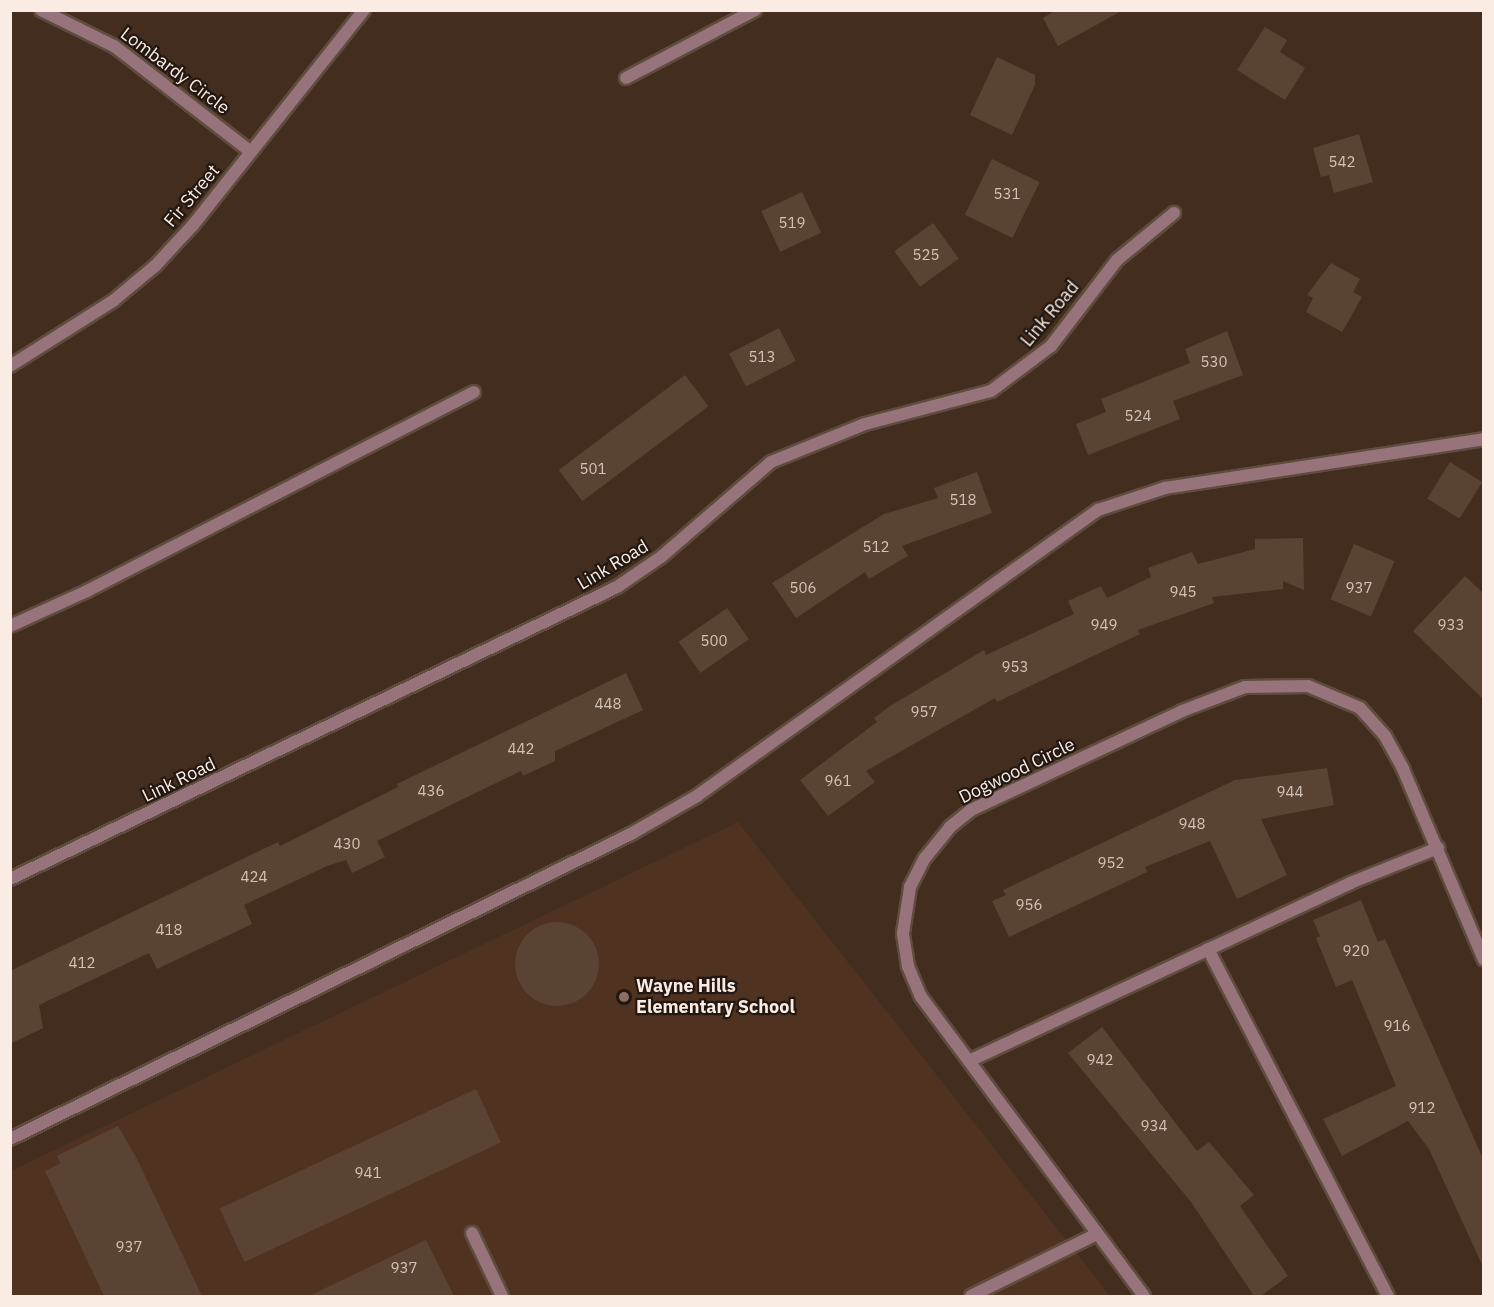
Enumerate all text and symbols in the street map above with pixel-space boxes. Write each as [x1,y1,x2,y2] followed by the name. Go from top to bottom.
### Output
[116,23,234,119] street label: Lombardy Circle
[1329,153,1355,171] house number: 542
[160,160,224,232] street label: Fir Street
[994,185,1020,203] house number: 531
[779,214,805,232] house number: 519
[913,246,939,264] house number: 525
[1016,277,1084,351] street label: Link Road
[749,348,775,366] house number: 513
[1201,353,1227,371] house number: 530
[1125,407,1151,425] house number: 524
[580,460,606,478] house number: 501
[950,491,976,509] house number: 518
[574,535,652,595] street label: Link Road
[863,538,889,556] house number: 512
[790,579,816,597] house number: 506
[1346,579,1372,597] house number: 937
[1170,583,1196,601] house number: 945
[1091,616,1117,634] house number: 949
[1438,616,1464,634] house number: 933
[701,632,727,650] house number: 500
[1002,658,1028,676] house number: 953
[595,695,621,713] house number: 448
[911,703,937,721] house number: 957
[955,734,1079,808] street label: Dogwood Circle
[508,740,534,758] house number: 442
[139,753,219,807] street label: Link Road
[825,772,851,790] house number: 961
[418,782,444,800] house number: 436
[1277,783,1303,801] house number: 944
[1179,815,1205,833] house number: 948
[334,835,360,853] house number: 430
[1098,854,1124,872] house number: 952
[241,868,267,886] house number: 424
[1016,896,1042,914] house number: 956
[156,921,182,939] house number: 418
[1343,942,1369,960] house number: 920
[69,954,95,972] house number: 412
[636,976,795,1018] place label: Wayne Hills Elementary School
[617,990,631,1004] marker: Wayne Hills Elementary School
[1384,1017,1410,1035] house number: 916
[1087,1051,1113,1069] house number: 942
[1409,1099,1435,1117] house number: 912
[1141,1117,1167,1135] house number: 934
[355,1164,381,1182] house number: 941
[116,1238,142,1256] house number: 937
[391,1259,417,1277] house number: 937

